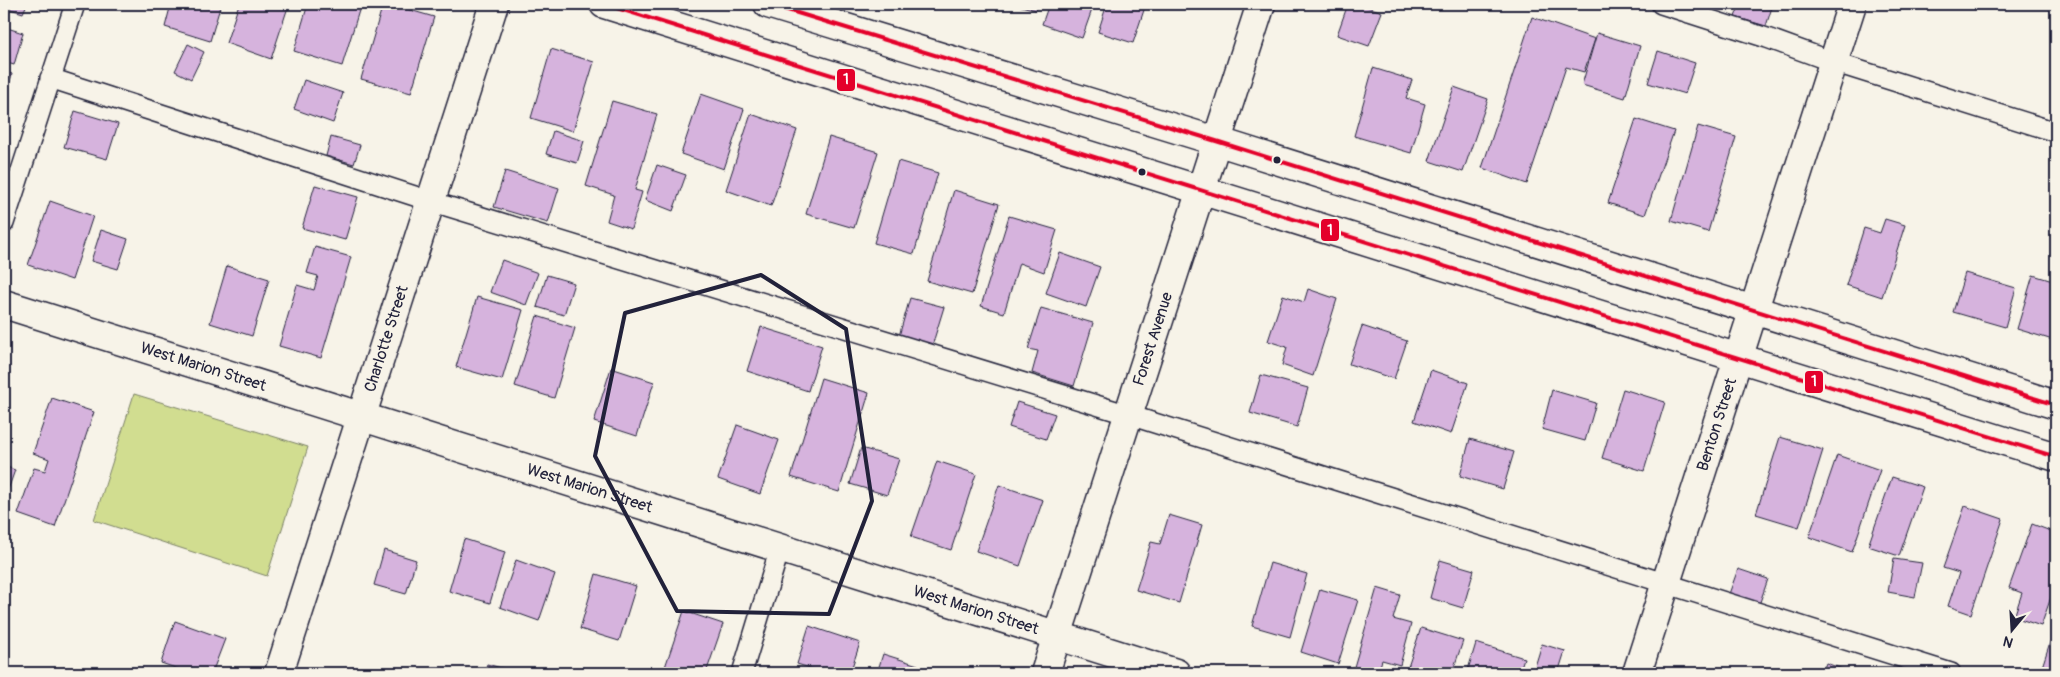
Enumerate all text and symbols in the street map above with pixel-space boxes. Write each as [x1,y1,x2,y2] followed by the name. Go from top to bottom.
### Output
[836,68,856,92] line badge: 1
[843,71,849,88] text: 1
[1272,155,1282,165] unlabelled marker
[1137,167,1147,177] unlabelled marker
[1320,218,1340,242] line badge: 1
[1327,222,1333,239] text: 1
[360,283,413,395] street label: Charlotte Street
[1128,290,1177,388] street label: Forest Avenue
[138,338,269,396] street label: West Marion Street
[1804,370,1824,394] line badge: 1
[1811,373,1817,390] text: 1
[1693,375,1741,473] street label: Benton Street
[524,459,655,518] street label: West Marion Street
[911,581,1042,639] street label: West Marion Street
[1988,604,2038,654] north arrow
[2001,632,2015,651] text: N

